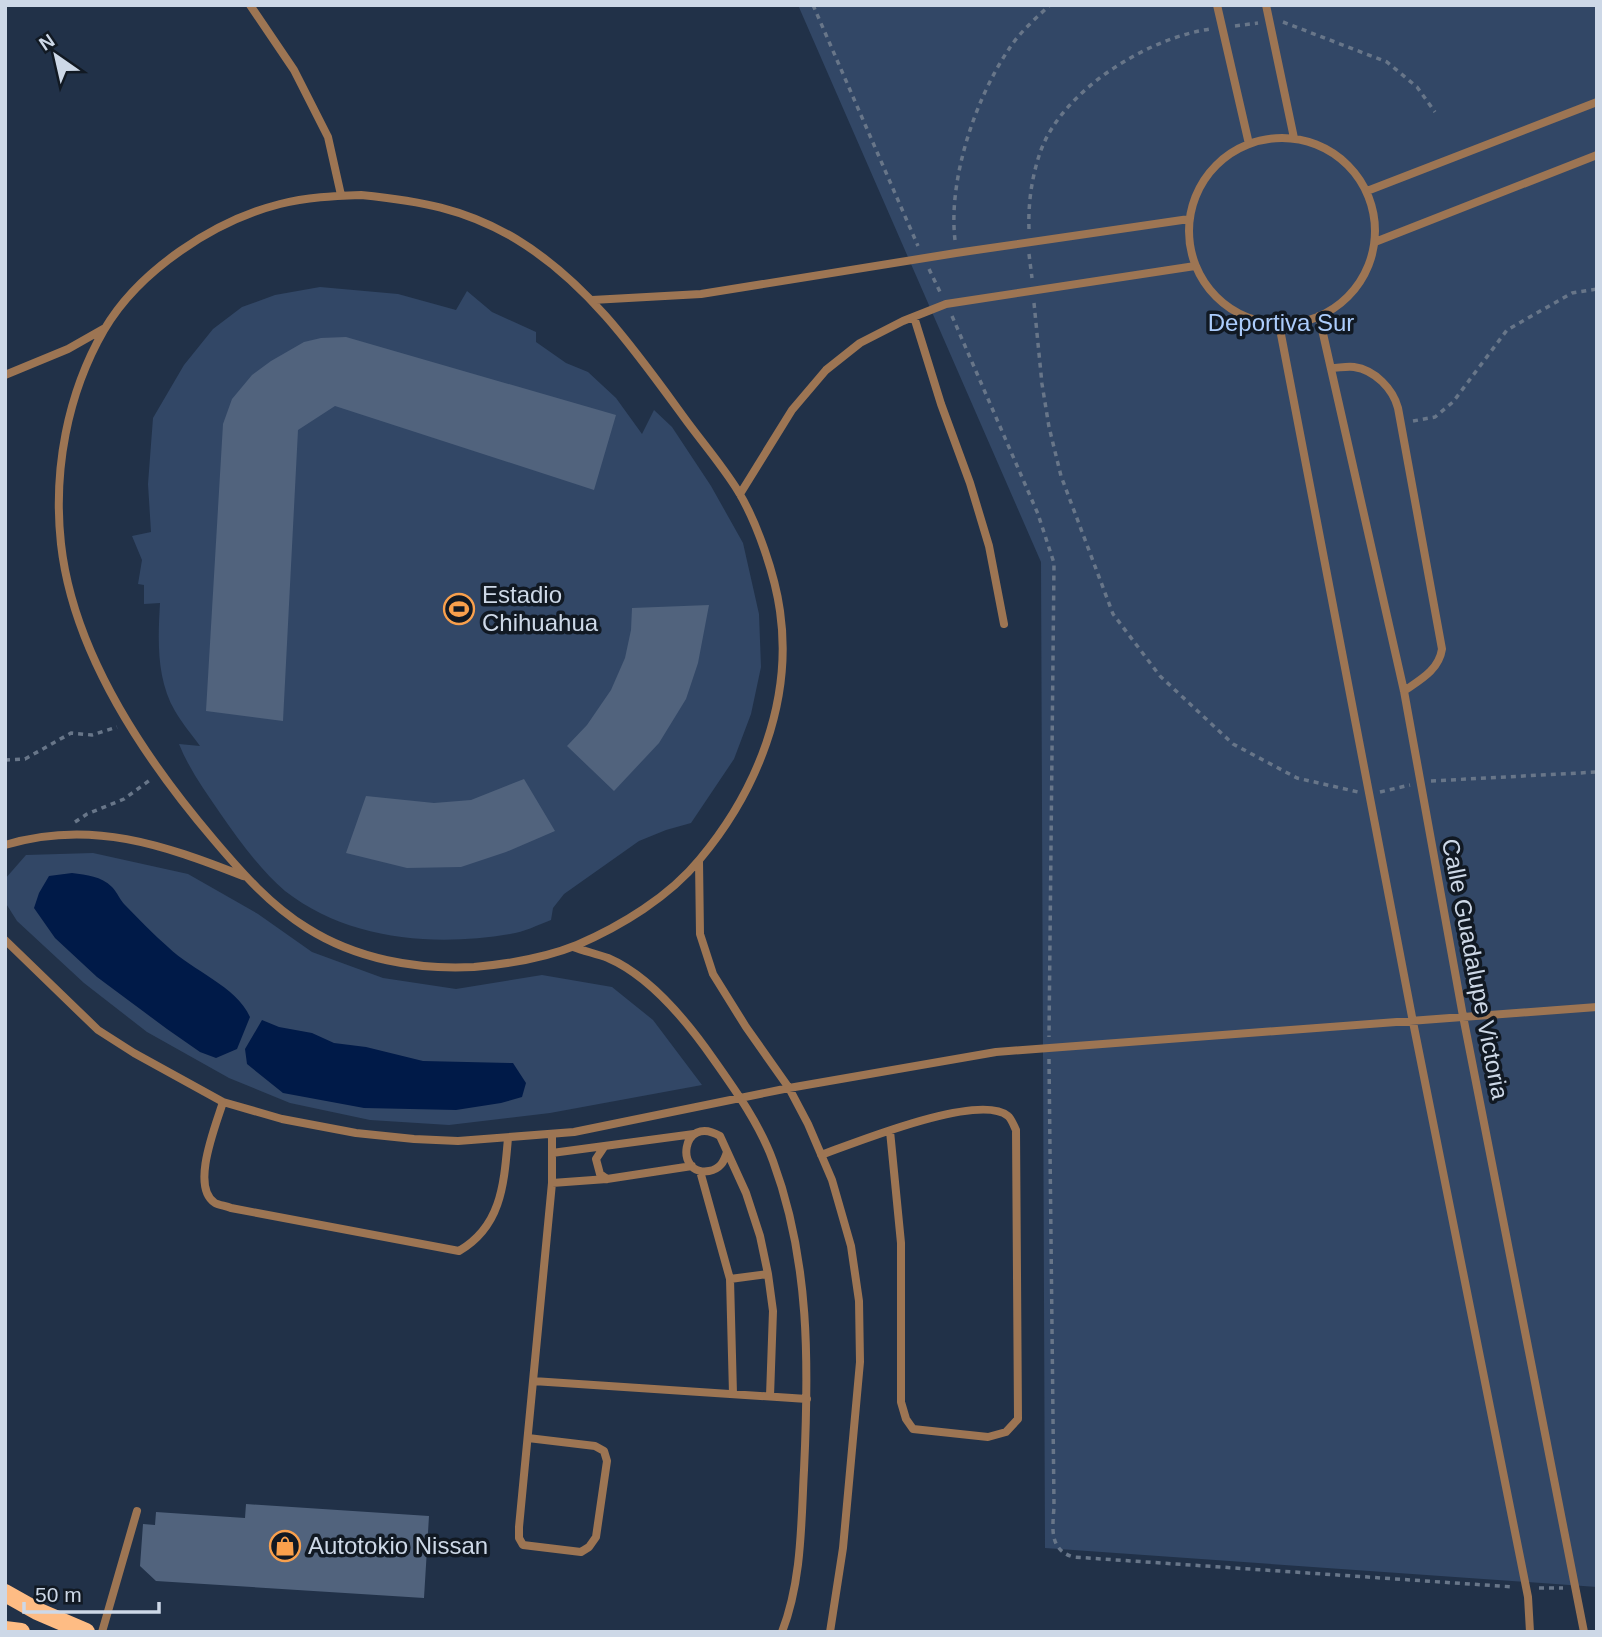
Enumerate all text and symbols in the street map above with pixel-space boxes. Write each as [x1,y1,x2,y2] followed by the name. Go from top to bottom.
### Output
[21,21,91,91] north arrow
[35,30,58,55] text: N
[1208,309,1354,336] park label: Deportiva Sur
[482,581,599,636] place label: Estadio Chihuahua
[442,592,476,626] sports icon: Estadio Chihuahua
[1437,836,1514,1102] street label: Calle Guadalupe Victoria
[268,1529,302,1563] shop icon: Autotokio Nissan
[308,1532,488,1559] place label: Autotokio Nissan
[24,1570,159,1614] scale bar
[35,1583,82,1606] text: 50 m

